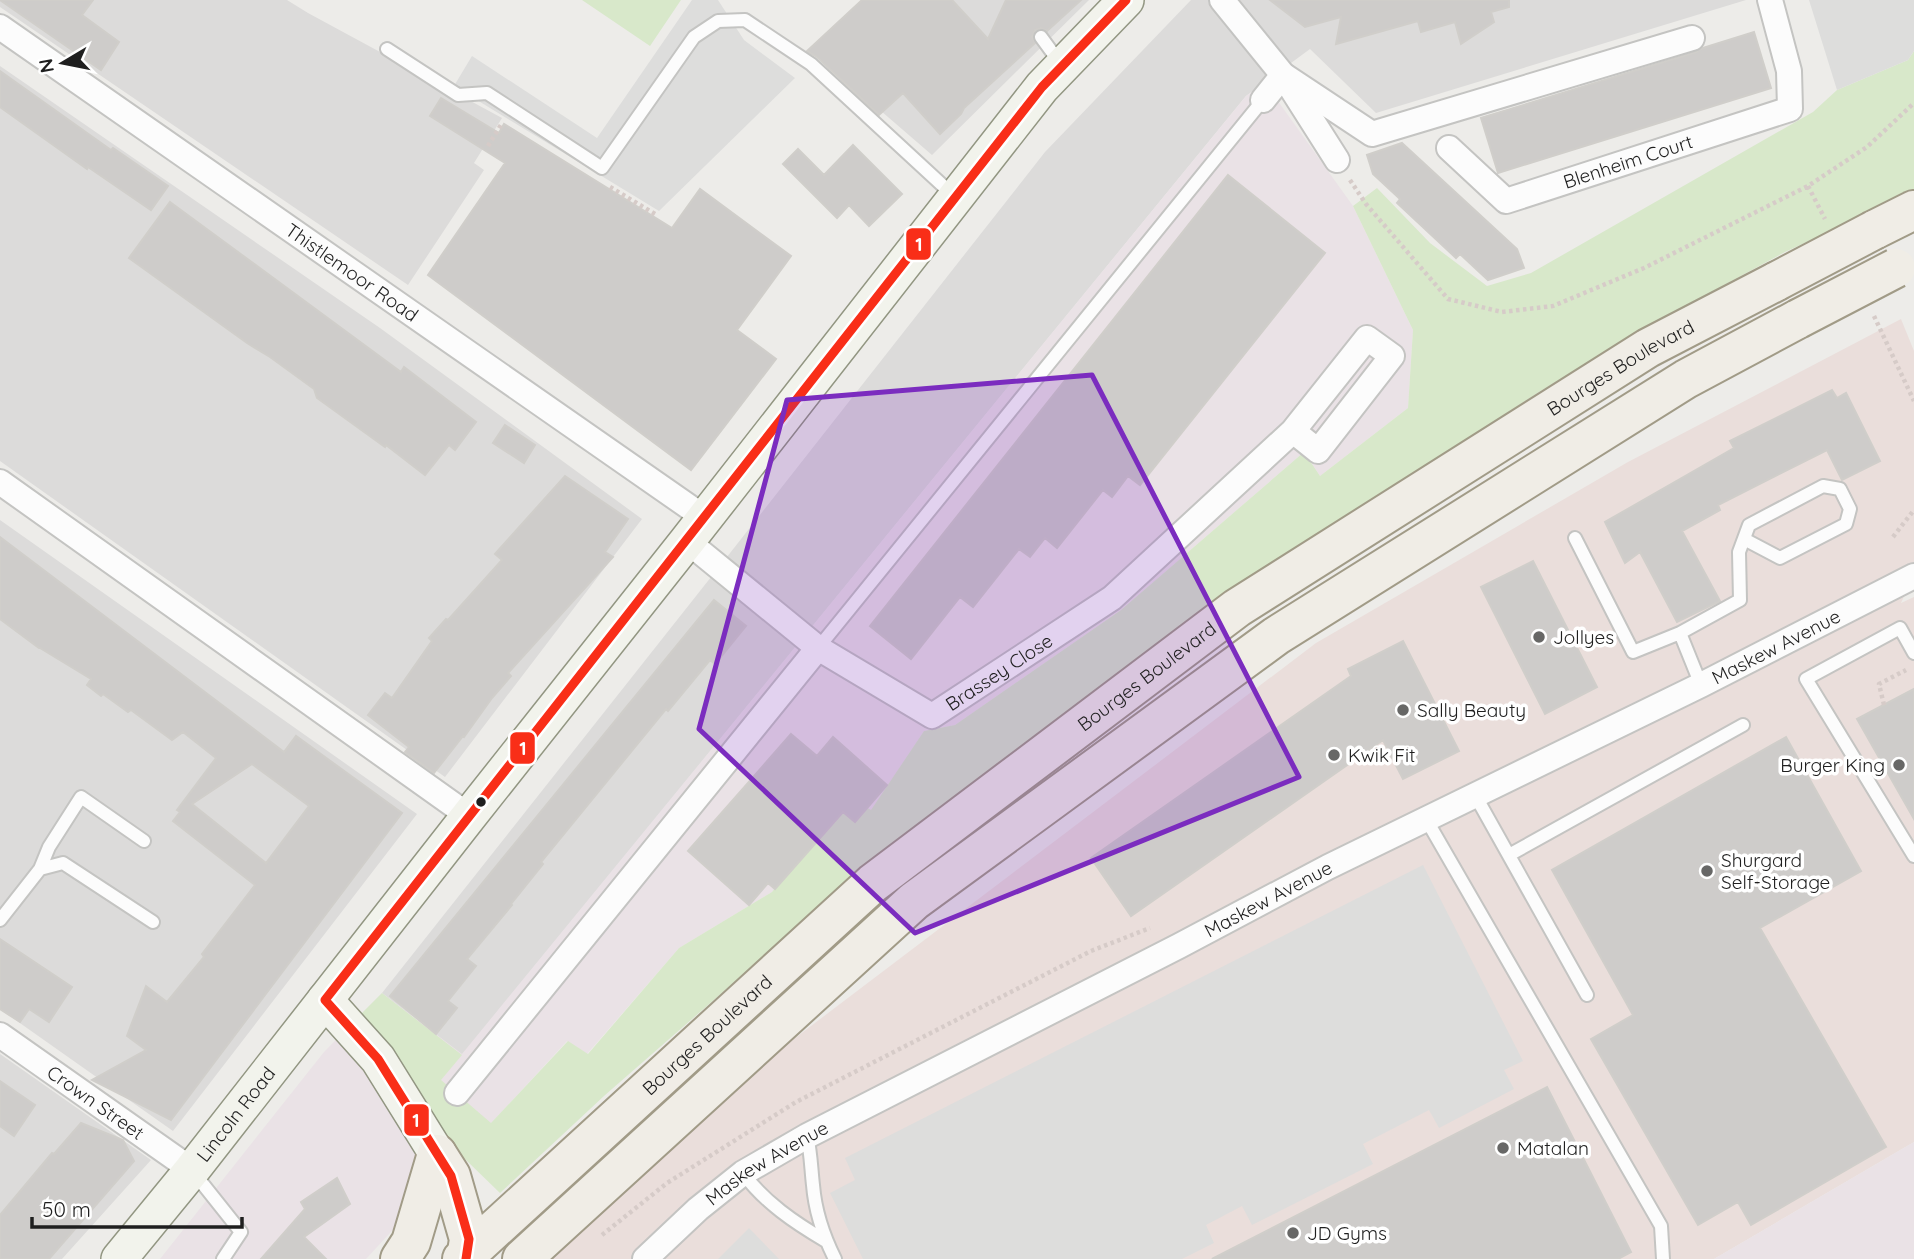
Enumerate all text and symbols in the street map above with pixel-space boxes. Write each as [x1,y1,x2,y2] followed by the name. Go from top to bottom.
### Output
[28,28,98,98] north arrow
[33,57,59,75] text: N
[1560,129,1696,194] street label: Blenheim Court
[281,218,423,327] street label: Thistlemoor Road
[905,227,932,261] line badge: 1
[915,232,923,256] text: 1
[1542,314,1698,421] street label: Bourges Boulevard
[1708,604,1844,689] street label: Maskew Avenue
[1073,616,1221,736] street label: Bourges Boulevard
[1553,625,1614,649] place label: Jollyes
[941,628,1057,716] street label: Brassey Close
[1531,629,1547,645] marker: Jollyes
[1417,698,1526,722] place label: Sally Beauty
[1395,702,1411,718] marker: Sally Beauty
[509,731,536,765] line badge: 1
[519,736,527,760] text: 1
[1348,743,1416,767] place label: Kwik Fit
[1326,747,1342,763] marker: Kwik Fit
[1780,753,1885,777] place label: Burger King
[1891,757,1907,773] marker: Burger King
[474,795,488,809] unlabelled marker
[1721,848,1830,894] place label: Shurgard Self-Storage
[1200,855,1336,942] street label: Maskew Avenue
[1699,863,1715,879] marker: Shurgard Self-Storage
[637,970,777,1100] street label: Bourges Boulevard
[42,1060,149,1145] street label: Crown Street
[191,1062,280,1167] street label: Lincoln Road
[403,1103,430,1137] line badge: 1
[412,1108,420,1132] text: 1
[700,1115,832,1211] street label: Maskew Avenue
[1517,1136,1589,1160] place label: Matalan
[1495,1140,1511,1156] marker: Matalan
[32,1186,242,1230] scale bar
[42,1196,91,1222] text: 50 m
[1307,1221,1387,1245] place label: JD Gyms
[1285,1225,1301,1241] marker: JD Gyms

